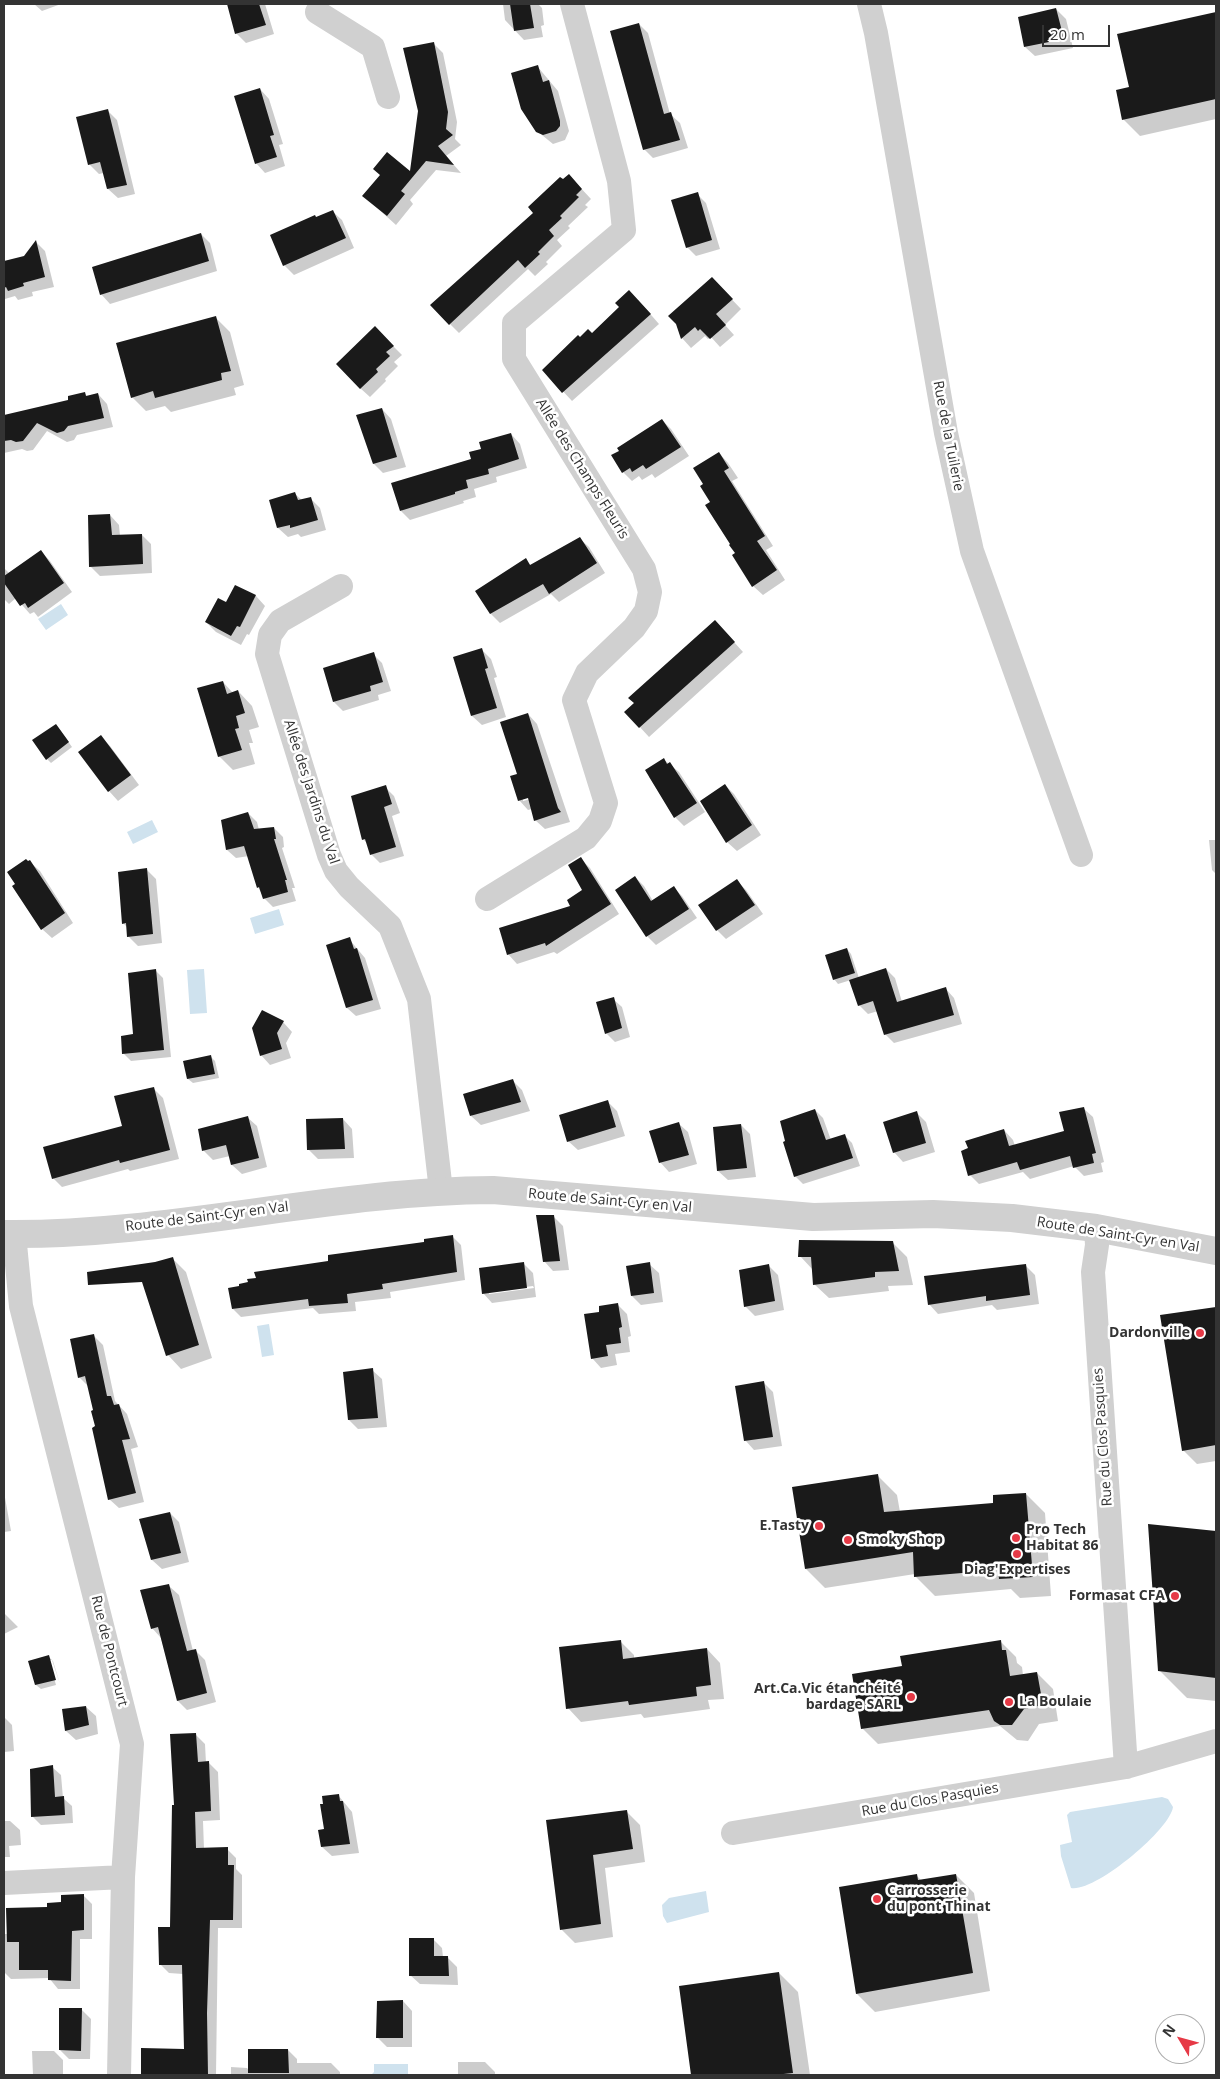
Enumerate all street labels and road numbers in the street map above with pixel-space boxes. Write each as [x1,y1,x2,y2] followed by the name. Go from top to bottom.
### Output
[929,379,967,493] street label: Rue de la Tuilerie
[532,396,632,542] street label: Allée des Champs Fleuris
[280,718,342,866] street label: Allée des Jardins du Val
[527,1185,693,1217] street label: Route de Saint-Cyr en Val
[124,1199,290,1235] street label: Route de Saint-Cyr en Val
[1036,1214,1200,1256] street label: Route de Saint-Cyr en Val
[1090,1367,1116,1507] street label: Rue du Clos Pasquies
[87,1594,131,1708] street label: Rue de Pontcourt
[860,1780,1000,1820] street label: Rue du Clos Pasquies

